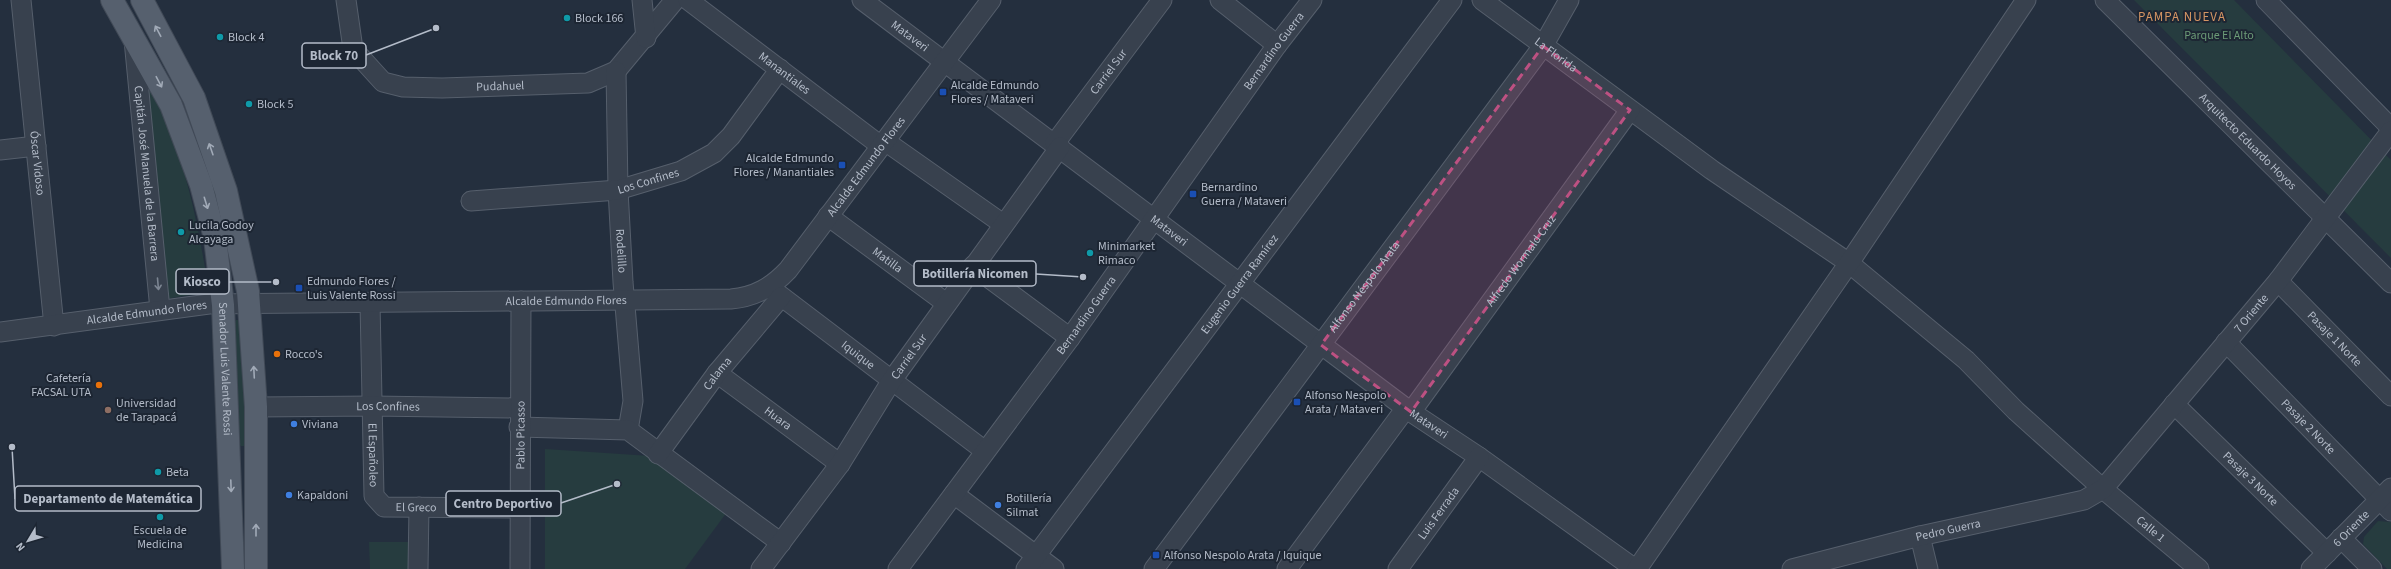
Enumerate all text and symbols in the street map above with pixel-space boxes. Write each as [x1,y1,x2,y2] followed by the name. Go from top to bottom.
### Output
[2138,8,2226,26] district label: PAMPA NUEVA
[1240,9,1309,94] street label: Bernardino Guerra
[575,10,623,27] place label: Block 166
[562,13,572,23] marker: Block 166
[887,17,932,56] street label: Mataveri
[154,25,161,37] one-way arrow
[2184,27,2254,44] park label: Parque El Alto
[228,29,264,46] place label: Block 4
[215,32,225,42] marker: Block 4
[1531,33,1581,77] street label: La Florida
[302,43,366,68] callout: Block 70
[1086,45,1132,98] street label: Carriel Sur
[310,47,358,65] text: Block 70
[755,48,814,99] street label: Manantiales
[156,76,164,88] one-way arrow
[476,77,525,96] street label: Pudahuel
[951,77,1039,108] place label: Alcalde Edmundo Flores / Mataveri
[129,85,163,262] street label: Capitán José Manuela de la Barrera
[938,87,948,97] marker: Alcalde Edmundo Flores / Mataveri
[2195,90,2300,194] street label: Arquitecto Eduardo Hoyos
[257,96,293,113] place label: Block 5
[244,99,254,109] marker: Block 5
[823,113,910,220] street label: Alcalde Edmundo Flores
[25,130,49,196] street label: Óscar Vidoso
[207,144,215,156] one-way arrow
[733,150,834,181] place label: Alcalde Edmundo Flores / Manantiales
[837,160,847,170] marker: Alcalde Edmundo Flores / Manantiales
[615,164,681,199] street label: Los Confines
[1201,179,1287,210] place label: Bernardino Guerra / Mataveri
[1188,189,1198,199] marker: Bernardino Guerra / Mataveri
[203,197,211,209] one-way arrow
[1146,211,1191,251] street label: Mataveri
[1482,212,1560,310] street label: Alfredo Wormald Cruz
[189,217,254,248] place label: Lucila Godoy Alcayaga
[176,227,186,237] marker: Lucila Godoy Alcayaga
[611,228,631,274] street label: Rodelillo
[1197,231,1283,338] street label: Eugenio Guerra Ramírez
[1098,238,1155,269] place label: Minimarket Rimaco
[1325,238,1404,336] street label: Alfonso Néspolo Arata
[869,243,906,277] street label: Matilla
[1085,248,1095,258] marker: Minimarket Rimaco
[914,261,1036,286] callout: Botillería Nicomen
[922,265,1028,283] text: Botillería Nicomen
[176,269,229,294] callout: Kiosco
[183,273,221,291] text: Kiosco
[307,273,396,304] place label: Edmundo Flores / Luis Valente Rossi
[1053,273,1120,358] street label: Bernardino Guerra
[154,277,161,290] one-way arrow
[294,283,304,293] marker: Edmundo Flores / Luis Valente Rossi
[2230,290,2273,336] street label: 7 Oriente
[505,292,627,310] street label: Alcalde Edmundo Flores
[86,296,208,329] street label: Alcalde Edmundo Flores
[214,302,236,436] street label: Senador Luis Valente Rossi
[2303,308,2366,371] street label: Pasaje 1 Norte
[887,330,932,383] street label: Carriel Sur
[837,337,878,374] street label: Iquique
[285,346,323,363] place label: Rocco's
[272,349,282,359] marker: Rocco's
[699,353,736,394] street label: Calama
[250,366,257,379] one-way arrow
[31,370,91,401] place label: Cafetería FACSAL UTA
[94,380,104,390] marker: Cafetería FACSAL UTA
[1305,387,1386,418] place label: Alfonso Nespolo Arata / Mataveri
[116,395,177,426] place label: Universidad de Tarapacá
[2277,395,2339,458] street label: Pasaje 2 Norte
[1292,397,1302,407] marker: Alfonso Nespolo Arata / Mataveri
[356,398,420,416] street label: Los Confines
[512,401,530,469] street label: Pablo Picasso
[761,403,795,434] street label: Huara
[103,405,113,415] marker: Universidad de Tarapacá
[1406,405,1451,443] street label: Mataveri
[302,416,338,433] place label: Viviana
[289,419,299,429] marker: Viviana
[363,423,382,487] street label: El Españoleo
[2219,448,2282,510] street label: Pasaje 3 Norte
[166,464,189,481] place label: Beta
[153,467,163,477] marker: Beta
[227,479,235,492] one-way arrow
[1414,484,1464,543] street label: Luis Ferrada
[15,486,201,511] callout: Departamento de Matemática
[297,487,348,504] place label: Kapaldoni
[23,490,193,508] text: Departamento de Matemática
[284,490,294,500] marker: Kapaldoni
[1006,490,1052,521] place label: Botillería Silmat
[446,491,561,516] callout: Centro Deportivo
[454,495,552,513] text: Centro Deportivo
[396,499,437,516] street label: El Greco
[993,500,1003,510] marker: Botillería Silmat
[2329,506,2374,551] street label: 6 Oriente
[155,512,165,522] marker: Escuela de Medicina
[2132,512,2169,546] street label: Calle 1
[1914,515,1982,546] street label: Pedro Guerra
[8,521,48,561] north arrow
[133,522,187,553] place label: Escuela de Medicina
[252,524,260,537] one-way arrow
[12,539,29,554] text: N
[1164,547,1321,564] place label: Alfonso Nespolo Arata / Iquique
[1151,550,1161,560] marker: Alfonso Nespolo Arata / Iquique

